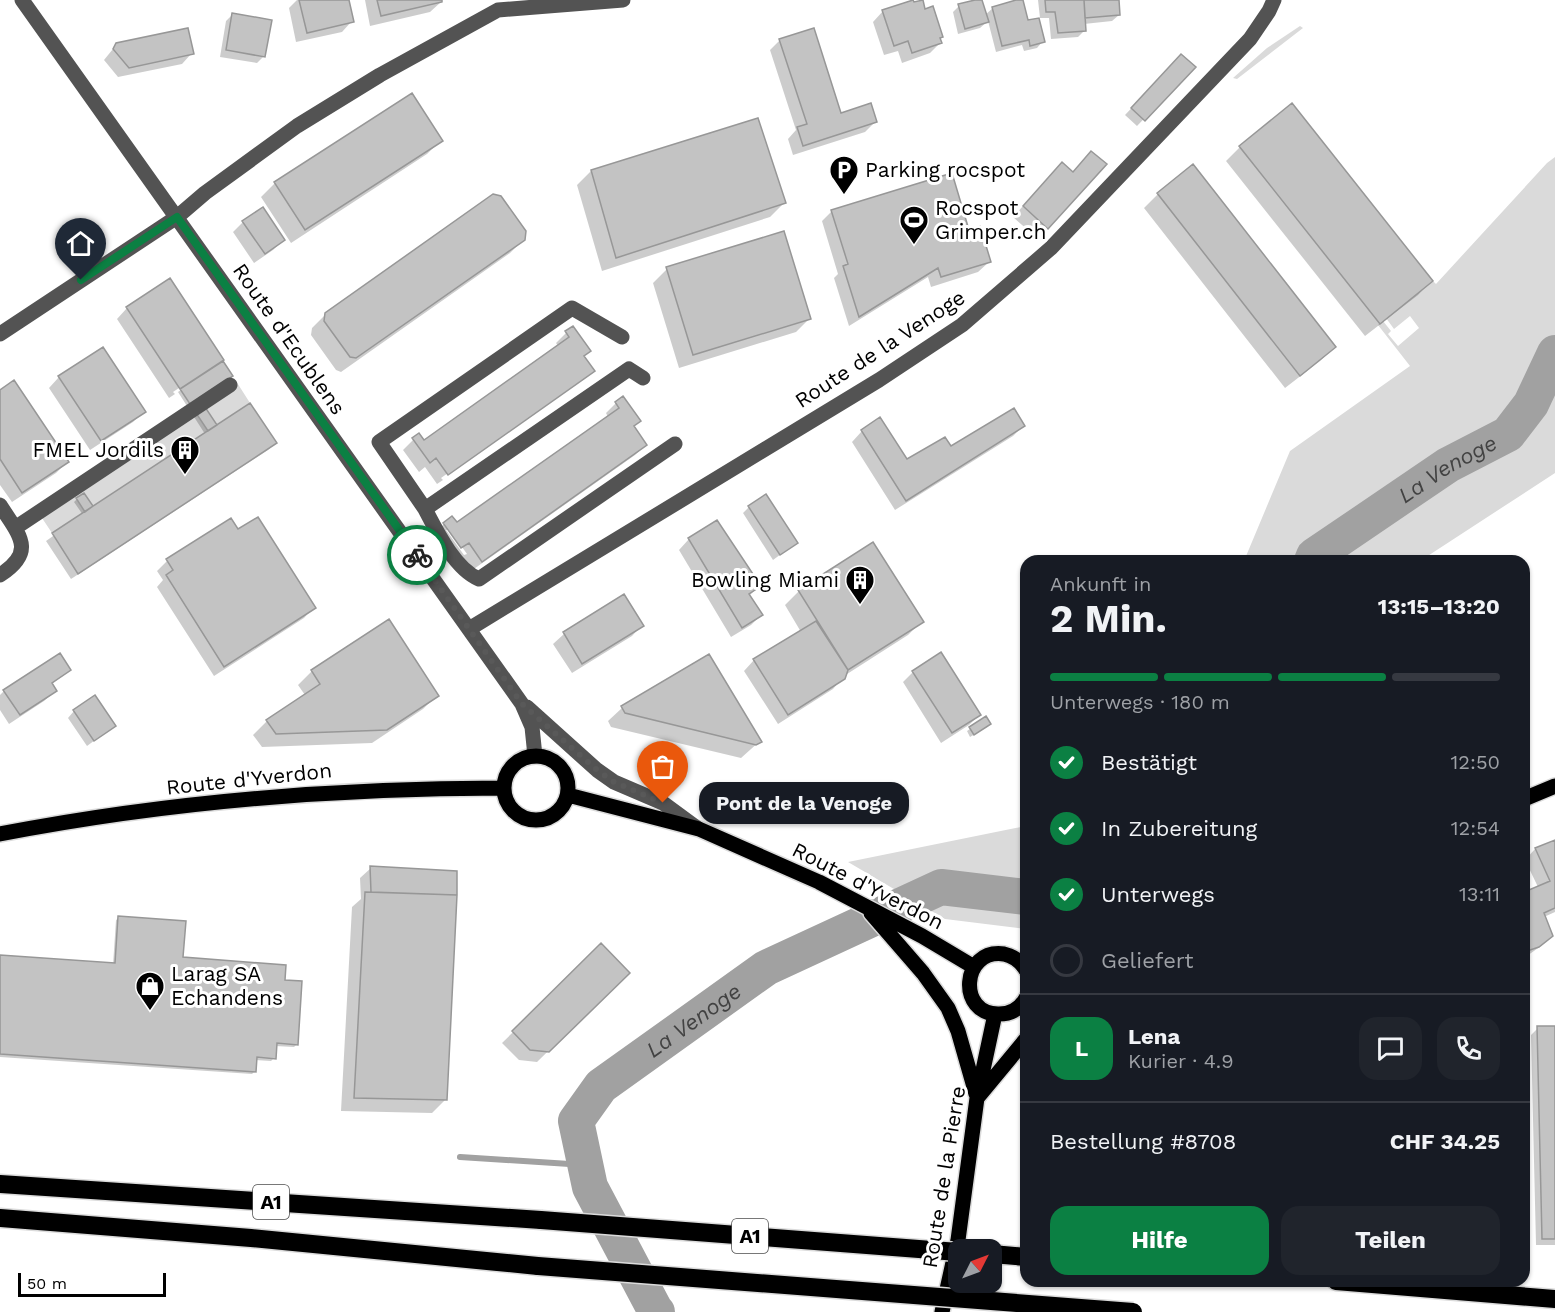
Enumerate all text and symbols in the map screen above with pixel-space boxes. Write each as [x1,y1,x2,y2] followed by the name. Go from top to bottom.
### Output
[828,154,860,196] parking icon: Parking rocspot
[865,157,1025,182] place label: Parking rocspot
[935,195,1046,244] place label: Rocspot Grimper.ch
[898,204,930,246] sports icon: Rocspot Grimper.ch
[55,218,106,280] pin
[64,227,97,260] icon: home
[228,258,351,419] street label: Route d'Ecublens
[790,284,969,413] street label: Route de la Venoge
[1394,430,1501,508] water label: La Venoge
[169,434,201,476] building icon: FMEL Jordils
[32,437,164,462] place label: FMEL Jordils
[387,525,447,585] courier
[401,539,434,572] icon: bike
[844,564,876,606] building icon: Bowling Miami
[691,567,839,592] place label: Bowling Miami
[1050,572,1151,596] text: Ankunft in
[1378,594,1500,619] text: 13:15–13:20
[1050,596,1167,641] text: 2 Min.
[1050,690,1230,714] text: Unterwegs · 180 m
[637,741,688,803] pin
[1050,746,1083,779] icon: check
[646,750,679,783] icon: bag
[1101,750,1197,775] text: Bestätigt
[1451,750,1500,774] text: 12:50
[165,757,333,800] street label: Route d'Yverdon
[699,782,909,824] callout: Pont de la Venoge
[716,791,892,815] text: Pont de la Venoge
[1050,812,1083,845] icon: check
[1101,816,1257,841] text: In Zubereitung
[1451,816,1500,840] text: 12:54
[788,837,948,935] street label: Route d'Yverdon
[1050,878,1083,911] icon: check
[1101,882,1215,907] text: Unterwegs
[1459,882,1500,906] text: 13:11
[1101,948,1193,973] text: Geliefert
[171,961,283,1010] place label: Larag SA Echandens
[134,970,166,1012] shop icon: Larag SA Echandens
[641,978,746,1063] water label: La Venoge
[1359,1017,1422,1080] button: chat
[1437,1017,1500,1080] button: phone
[1128,1024,1180,1049] text: Lena
[1075,1036,1088,1061] text: L
[1128,1049,1234,1073] text: Kurier · 4.9
[917,1084,970,1270] street label: Route de la Pierre
[1050,1129,1236,1154] text: Bestellung #8708
[1390,1129,1500,1154] text: CHF 34.25
[253,1185,289,1219] road number: A1
[1050,1206,1269,1275] button: Hilfe
[1281,1206,1500,1275] button: Teilen
[732,1219,768,1253] road number: A1
[948,1239,1002,1293] north arrow
[948,1239,1002,1293] map controls
[18,1270,166,1298] scale bar
[27,1274,67,1293] text: 50 m

